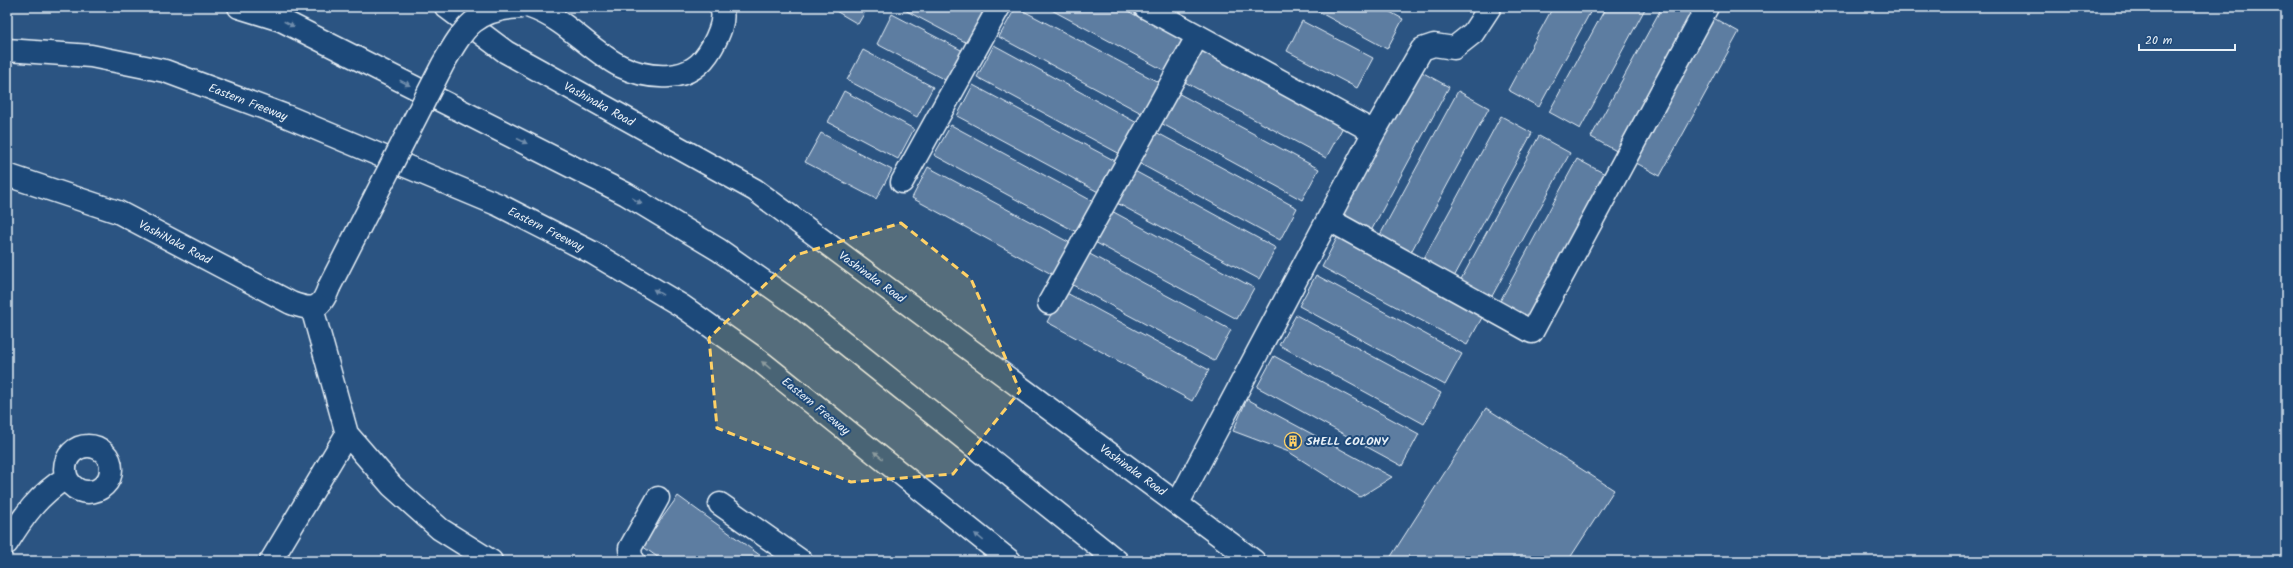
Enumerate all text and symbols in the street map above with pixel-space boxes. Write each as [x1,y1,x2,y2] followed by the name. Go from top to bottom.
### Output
[284,21,295,28] one-way arrow
[2139,26,2235,52] scale bar
[2145,31,2173,50] text: 20 m
[560,77,639,132] street label: Vashinaka Road
[205,79,290,126] street label: Eastern Freeway
[400,80,411,86] one-way arrow
[516,138,527,144] one-way arrow
[632,197,642,205] one-way arrow
[504,202,588,257] street label: Eastern Freeway
[135,215,216,270] street label: VashiNaka Road
[834,247,910,309] street label: Vashinaka Road
[653,288,663,296] one-way arrow
[760,361,771,370] one-way arrow
[777,373,854,440] street label: Eastern Freeway
[1283,431,1303,451] building icon: SHELL COLONY
[1306,432,1389,451] place label: SHELL COLONY
[1095,440,1171,502] street label: Vashinaka Road
[872,451,883,460] one-way arrow
[974,532,985,541] one-way arrow

